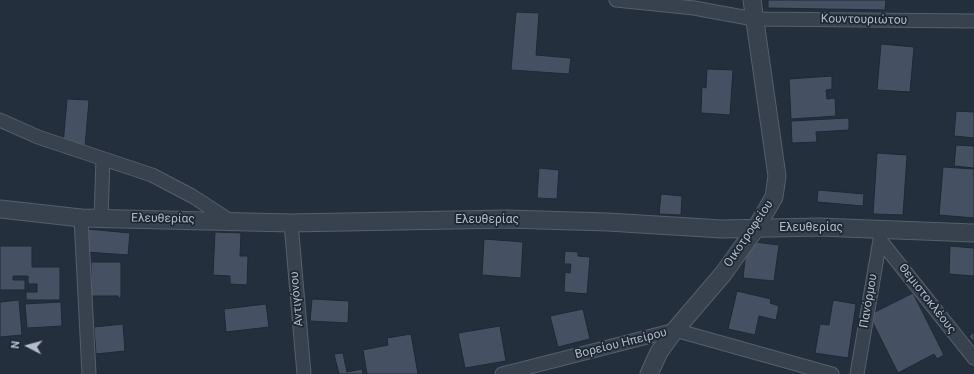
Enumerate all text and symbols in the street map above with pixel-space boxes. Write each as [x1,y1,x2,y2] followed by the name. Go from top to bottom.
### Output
[821,12,907,28] street label: Κουντουριώτου
[721,198,777,270] street label: Οικοτροφείου
[131,211,195,227] street label: Ελευθερίας
[455,213,519,227] street label: Ελευθερίας
[779,221,843,235] street label: Ελευθερίας
[895,261,959,337] street label: Θεμιστοκλέους
[287,271,307,327] street label: Αντιγόνου
[857,273,881,329] street label: Πανόρμου
[8,326,48,366] north arrow
[574,326,668,362] street label: Βορείου Ηπείρου
[9,340,22,349] text: N

